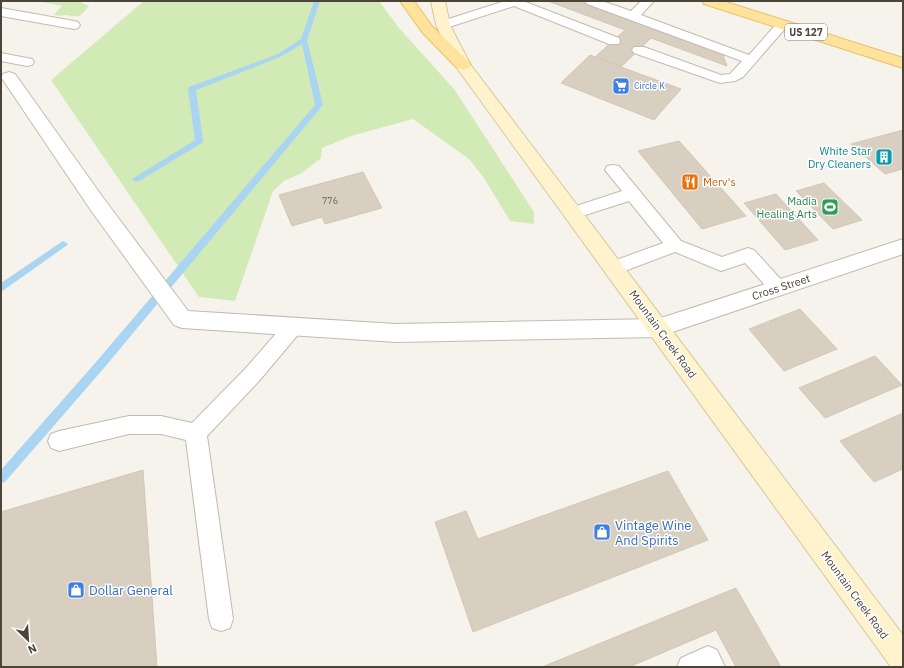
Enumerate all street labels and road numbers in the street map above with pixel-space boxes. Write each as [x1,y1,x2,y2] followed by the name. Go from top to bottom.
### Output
[785,24,827,40] road number: US 127
[750,271,812,303] street label: Cross Street
[626,287,700,381] street label: Mountain Creek Road
[818,548,892,642] street label: Mountain Creek Road

